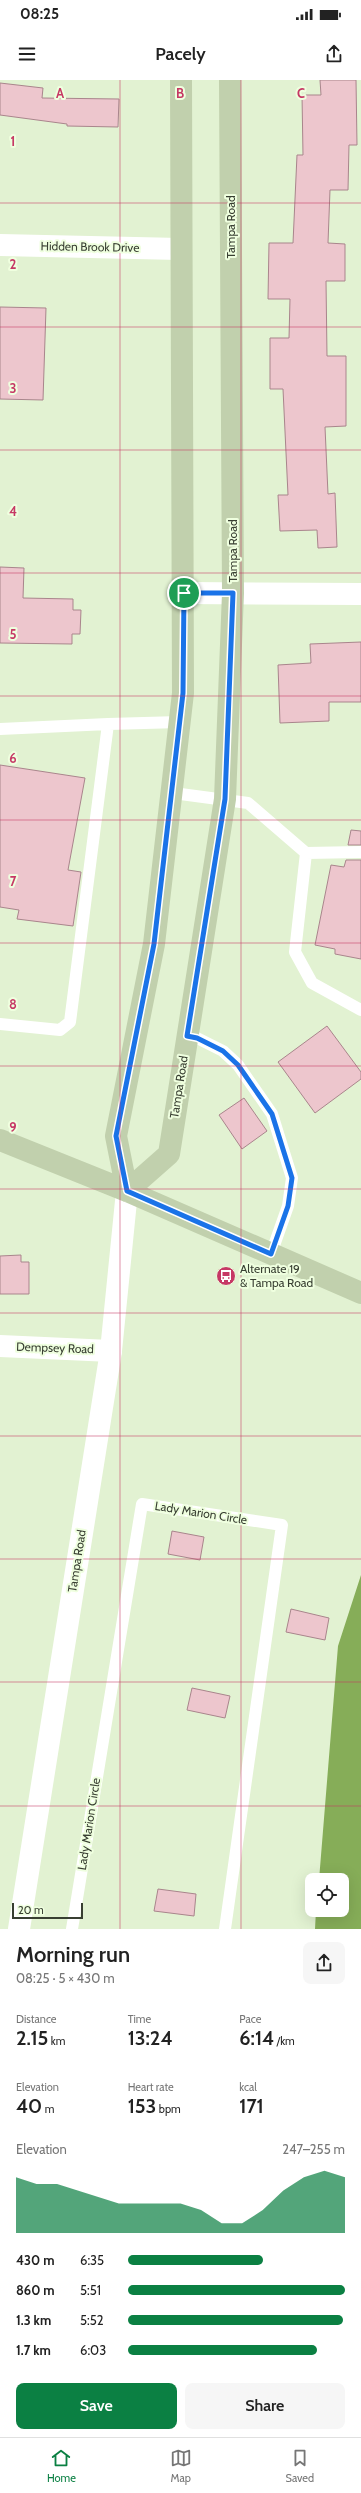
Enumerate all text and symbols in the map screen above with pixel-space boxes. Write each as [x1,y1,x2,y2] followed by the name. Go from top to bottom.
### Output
[20,5,59,23] text: 08:25
[16,43,38,65] icon: menu
[155,43,206,65] text: Pacely
[323,43,345,65] icon: share
[56,85,65,101] text: A
[176,85,184,101] text: B
[297,85,305,101] text: C
[11,133,15,149] text: 1
[223,195,238,259] street label: Tampa Road
[41,238,139,255] street label: Hidden Brook Drive
[10,256,17,272] text: 2
[9,380,17,396] text: 3
[9,503,17,519] text: 4
[225,519,240,583] street label: Tampa Road
[167,576,201,610] pin
[173,582,195,604] icon: arrive
[10,626,17,642] text: 5
[9,750,17,766] text: 6
[10,873,17,889] text: 7
[9,996,17,1012] text: 8
[166,1055,191,1119] street label: Tampa Road
[9,1119,17,1135] text: 9
[240,1261,313,1290] place label: Alternate 19 & Tampa Road
[215,1265,237,1287] bus stop icon: Alternate 19 & Tampa Road
[16,1339,94,1356] street label: Dempsey Road
[154,1498,248,1527] street label: Lady Marion Circle
[64,1529,89,1593] street label: Tampa Road
[74,1777,103,1871] street label: Lady Marion Circle
[305,1873,349,1917] map controls
[305,1873,349,1917] button: locate
[12,1901,83,1920] scale bar
[18,1903,44,1917] text: 20 m
[16,1941,130,1968] text: Morning run
[303,1942,345,1984] button: share
[16,1970,115,1986] text: 08:25 · 5 × 430 m
[16,2012,57,2026] text: Distance
[128,2012,151,2026] text: Time
[239,2012,261,2026] text: Pace
[16,2026,48,2050] text: 2.15
[128,2026,173,2050] text: 13:24
[239,2026,274,2050] text: 6:14
[48,2034,65,2048] text: km
[274,2034,295,2048] text: /km
[16,2080,59,2094] text: Elevation
[128,2080,174,2094] text: Heart rate
[239,2080,257,2094] text: kcal
[16,2094,42,2118] text: 40
[128,2094,156,2118] text: 153
[239,2094,264,2118] text: 171
[42,2102,54,2116] text: m
[156,2102,181,2116] text: bpm
[16,2141,67,2157] text: Elevation
[282,2141,345,2157] text: 247–255 m
[16,2252,54,2268] text: 430 m
[80,2252,104,2268] text: 6:35
[16,2282,55,2298] text: 860 m
[80,2282,101,2298] text: 5:51
[16,2312,51,2328] text: 1.3 km
[80,2312,104,2328] text: 5:52
[16,2342,51,2358] text: 1.7 km
[80,2342,106,2358] text: 6:03
[16,2383,177,2429] button: Save
[185,2383,345,2429] button: Share
[47,2447,76,2485] tab: Home
[170,2447,192,2485] tab: Map
[286,2447,314,2485] tab: Saved

